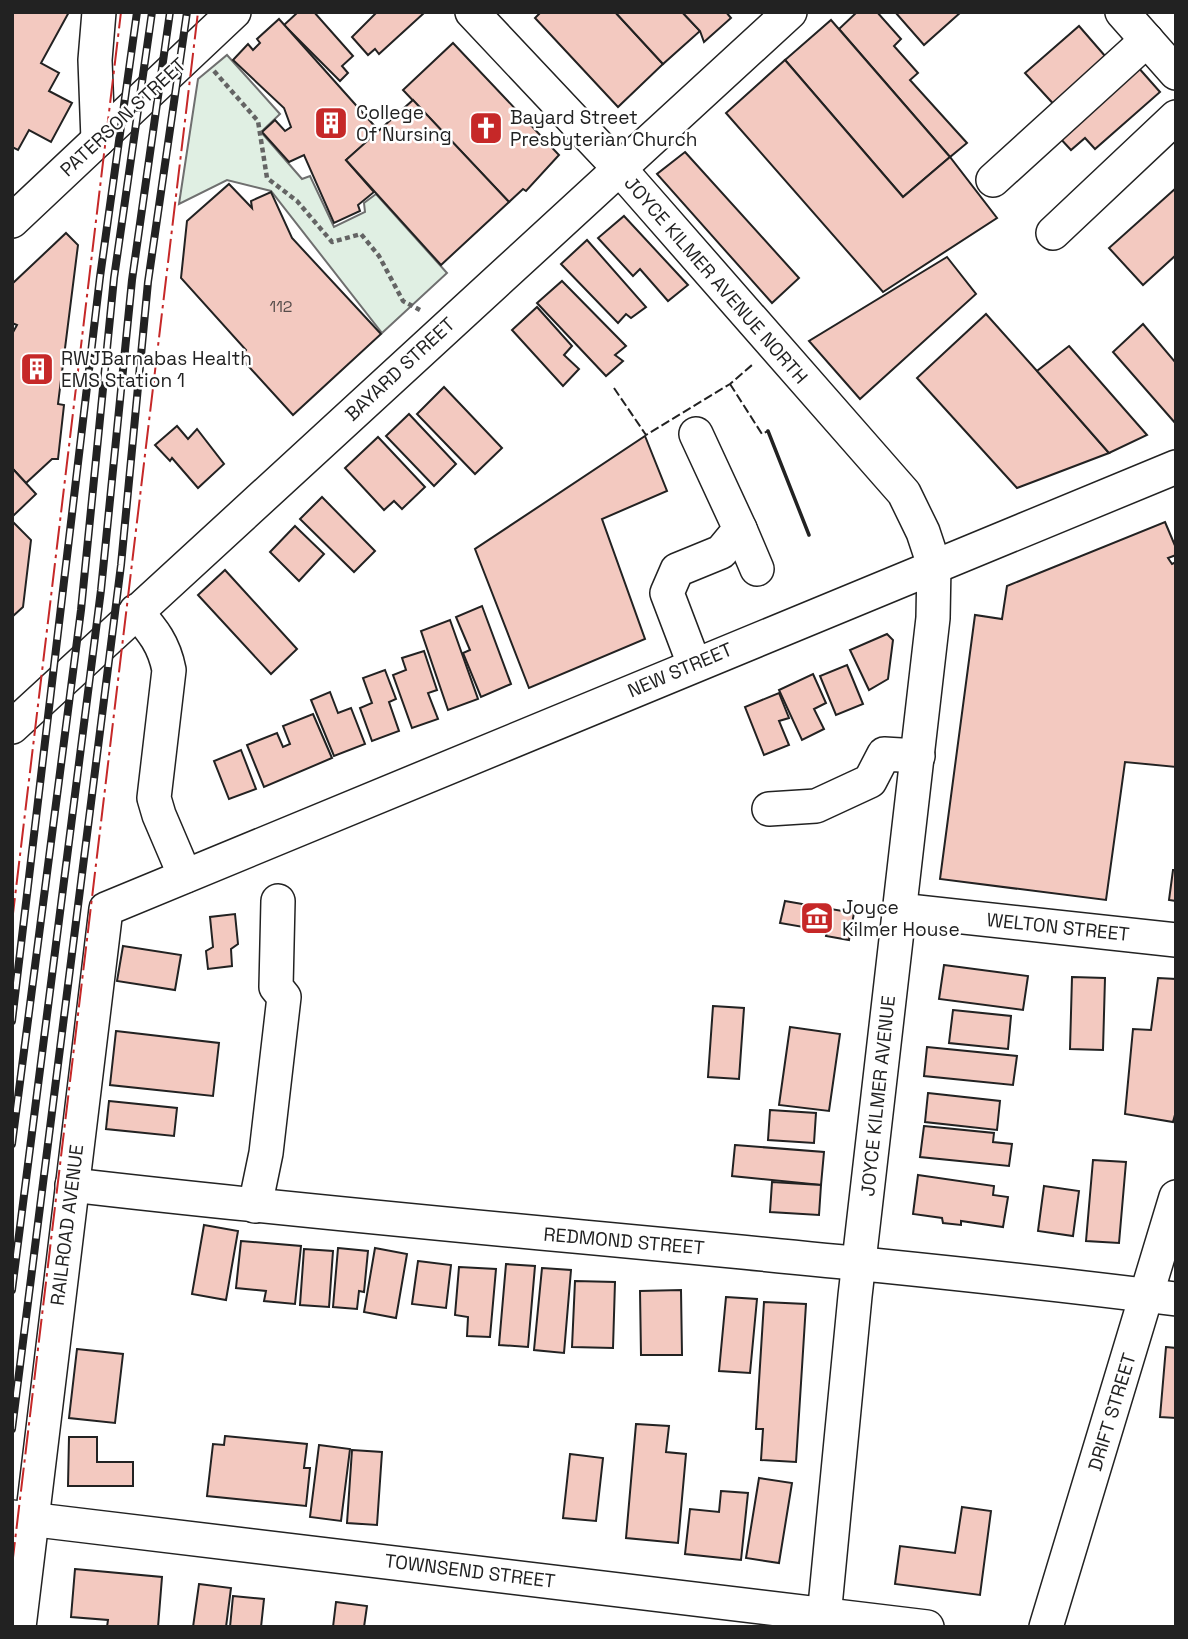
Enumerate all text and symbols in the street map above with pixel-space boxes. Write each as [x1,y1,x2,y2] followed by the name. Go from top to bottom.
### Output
[55,52,191,182] street label: PATERSON STREET
[356,100,452,147] place label: College Of Nursing
[312,104,350,142] building icon: College Of Nursing
[510,105,697,152] place label: Bayard Street Presbyterian Church
[467,109,505,147] church icon: Bayard Street Presbyterian Church
[619,171,813,389] street label: JOYCE KILMER AVENUE NORTH
[269,296,293,317] house number: 112
[340,312,460,426] street label: BAYARD STREET
[61,346,252,393] place label: RWJBarnabas Health EMS Station 1
[18,350,56,388] building icon: RWJBarnabas Health EMS Station 1
[624,637,736,703] street label: NEW STREET
[842,895,960,942] place label: Joyce Kilmer House
[798,899,836,937] museum icon: Joyce Kilmer House
[985,907,1131,947] street label: WELTON STREET
[855,994,901,1198] street label: JOYCE KILMER AVENUE
[45,1143,89,1307] street label: RAILROAD AVENUE
[543,1222,705,1260] street label: REDMOND STREET
[1082,1350,1142,1474] street label: DRIFT STREET
[383,1548,557,1594] street label: TOWNSEND STREET

